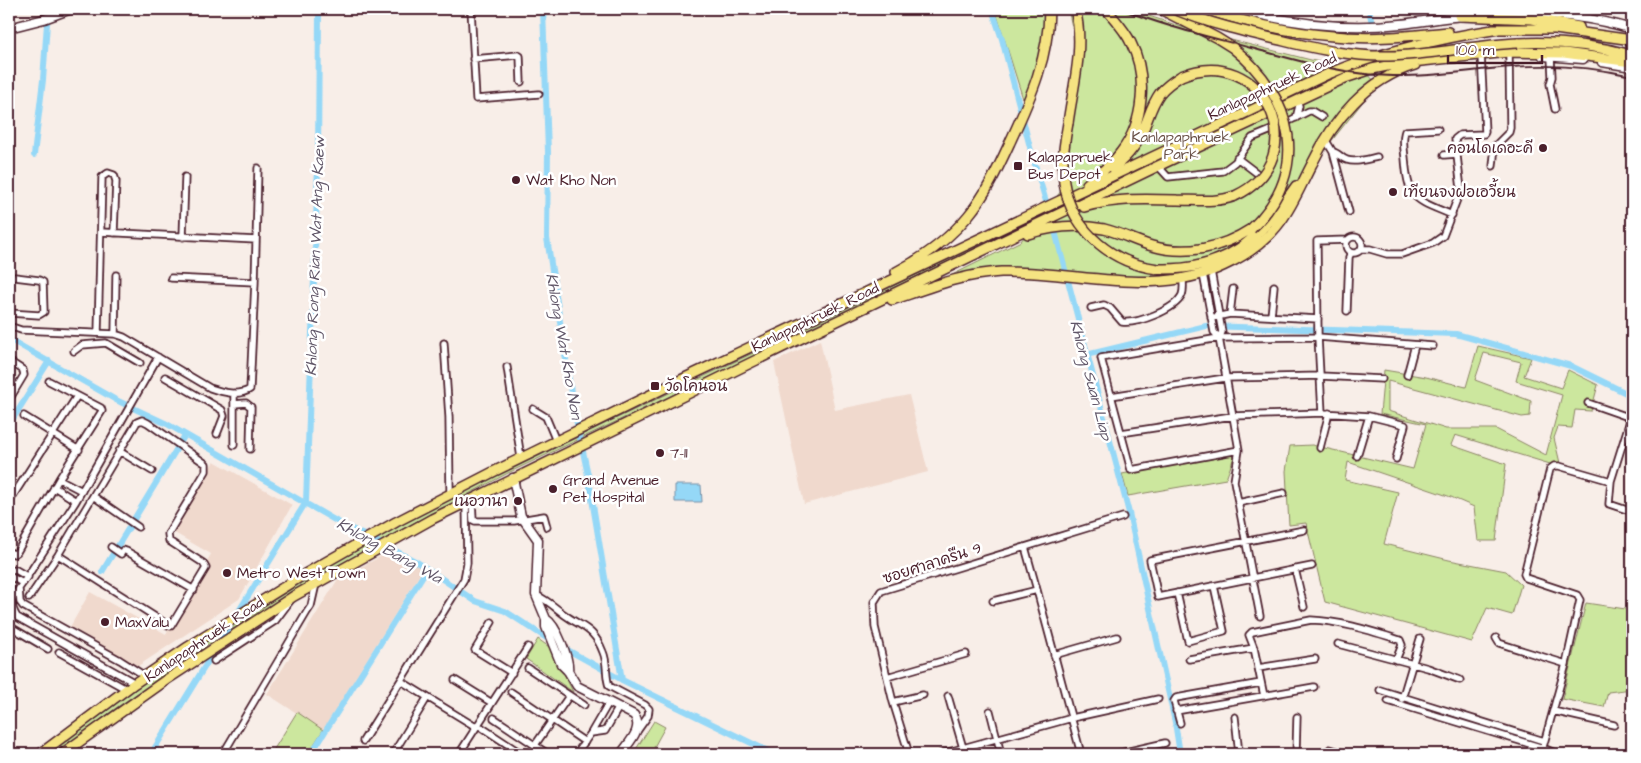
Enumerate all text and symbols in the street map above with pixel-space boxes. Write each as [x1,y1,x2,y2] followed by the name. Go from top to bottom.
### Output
[1448,32,1542,64] scale bar
[1456,40,1495,61] text: 100 m
[1204,47,1340,125] street label: Kanlapaphruek Road
[1131,127,1231,165] park label: Kanlapaphruek Park
[300,135,331,376] water label: Khlong Rong Rian Wat Ang Kaew
[1447,138,1533,159] place label: คอนโดเดอะคี
[1537,142,1549,154] marker: คอนโดเดอะคี
[1028,147,1112,185] place label: Kalapapruek Bus Depot
[1012,160,1024,172] marker: Kalapapruek Bus Depot
[526,170,617,191] place label: Wat Kho Non
[510,174,522,186] marker: Wat Kho Non
[1403,178,1516,203] place label: เทียนจงฝอเอวี้ยน
[1387,186,1399,198] marker: เทียนจงฝอเอวี้ยน
[539,271,588,423] water label: Khlong Wat Kho Non
[748,277,883,357] street label: Kanlapaphruek Road
[1063,318,1118,444] water label: Khlong Suan Liap
[665,376,728,397] place label: วัดโคนอน
[649,380,661,392] marker: วัดโคนอน
[670,443,688,464] place label: 7-11
[654,447,666,459] marker: 7-11
[563,470,659,508] place label: Grand Avenue Pet Hospital
[547,483,559,495] marker: Grand Avenue Pet Hospital
[454,491,508,512] place label: เนอวานา
[512,495,524,507] marker: เนอวานา
[332,513,447,590] water label: Khlong Bang Wa
[880,538,984,589] street label: ซอยศาลาครืน 9
[237,563,366,584] place label: Metro West Town
[221,567,233,579] marker: Metro West Town
[141,591,268,687] street label: Kanlapaphruek Road
[115,612,169,633] place label: MaxValu
[99,616,111,628] marker: MaxValu

